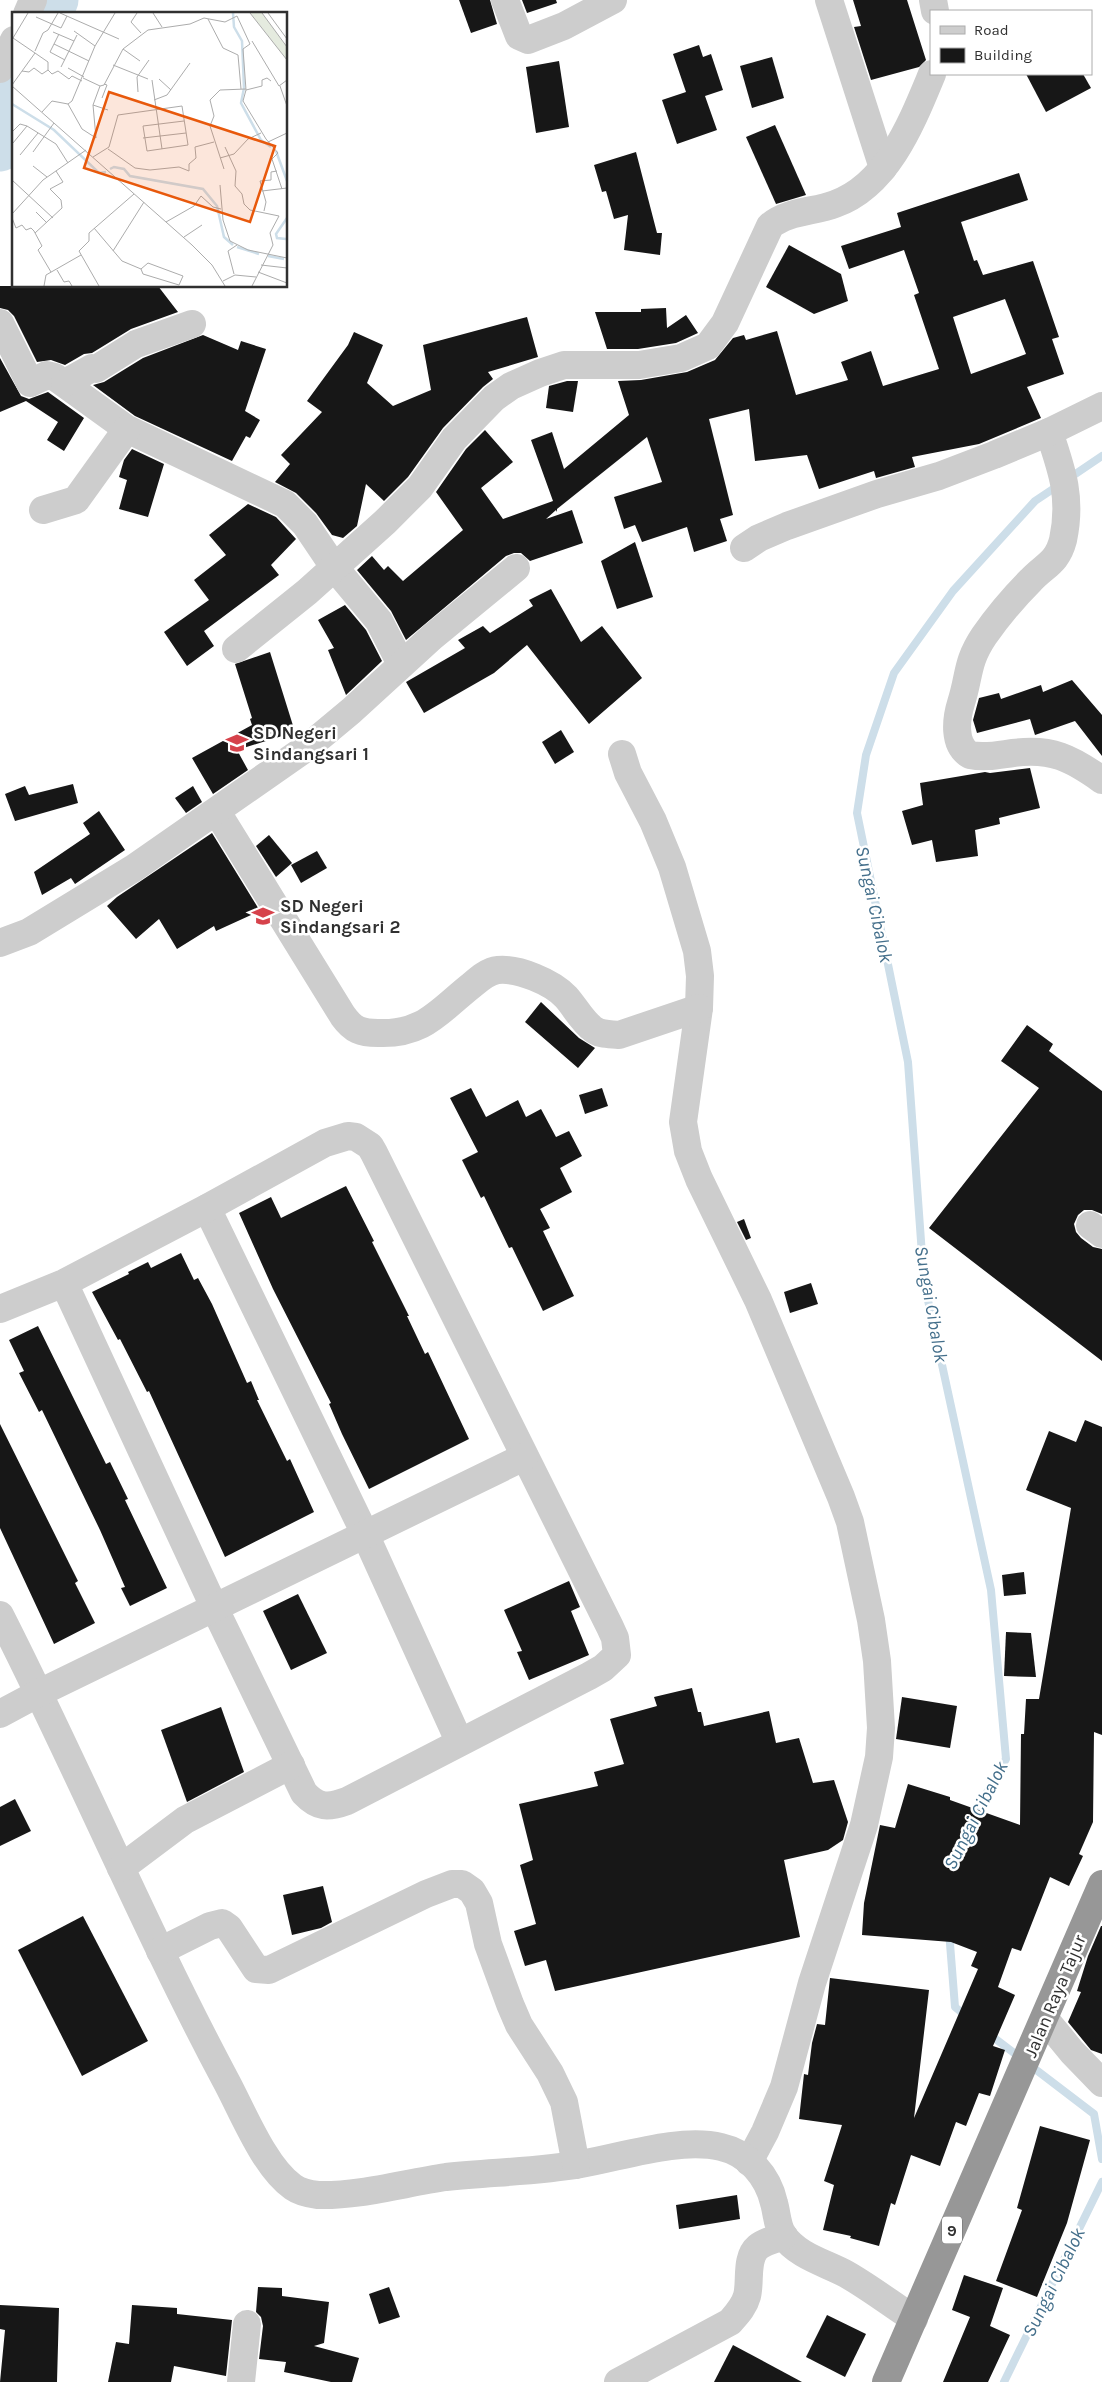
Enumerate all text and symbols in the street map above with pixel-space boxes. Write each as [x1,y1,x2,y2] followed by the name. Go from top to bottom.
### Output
[930,10,1092,75] legend
[12,12,288,288] inset map
[974,21,1009,39] text: Road
[974,46,1032,64] text: Building
[253,722,369,765] place label: SD Negeri Sindangsari 1
[224,730,250,756] school or university icon: SD Negeri Sindangsari 1
[851,844,897,965] water label: Sungai Cibalok
[280,895,400,938] place label: SD Negeri Sindangsari 2
[250,903,276,929] school or university icon: SD Negeri Sindangsari 2
[910,1244,952,1365] water label: Sungai Cibalok
[939,1757,1013,1873] water label: Sungai Cibalok
[1019,1931,1091,2061] street label: Jalan Raya Tajur
[942,2216,962,2244] road number: 9
[1018,2224,1090,2340] water label: Sungai Cibalok

